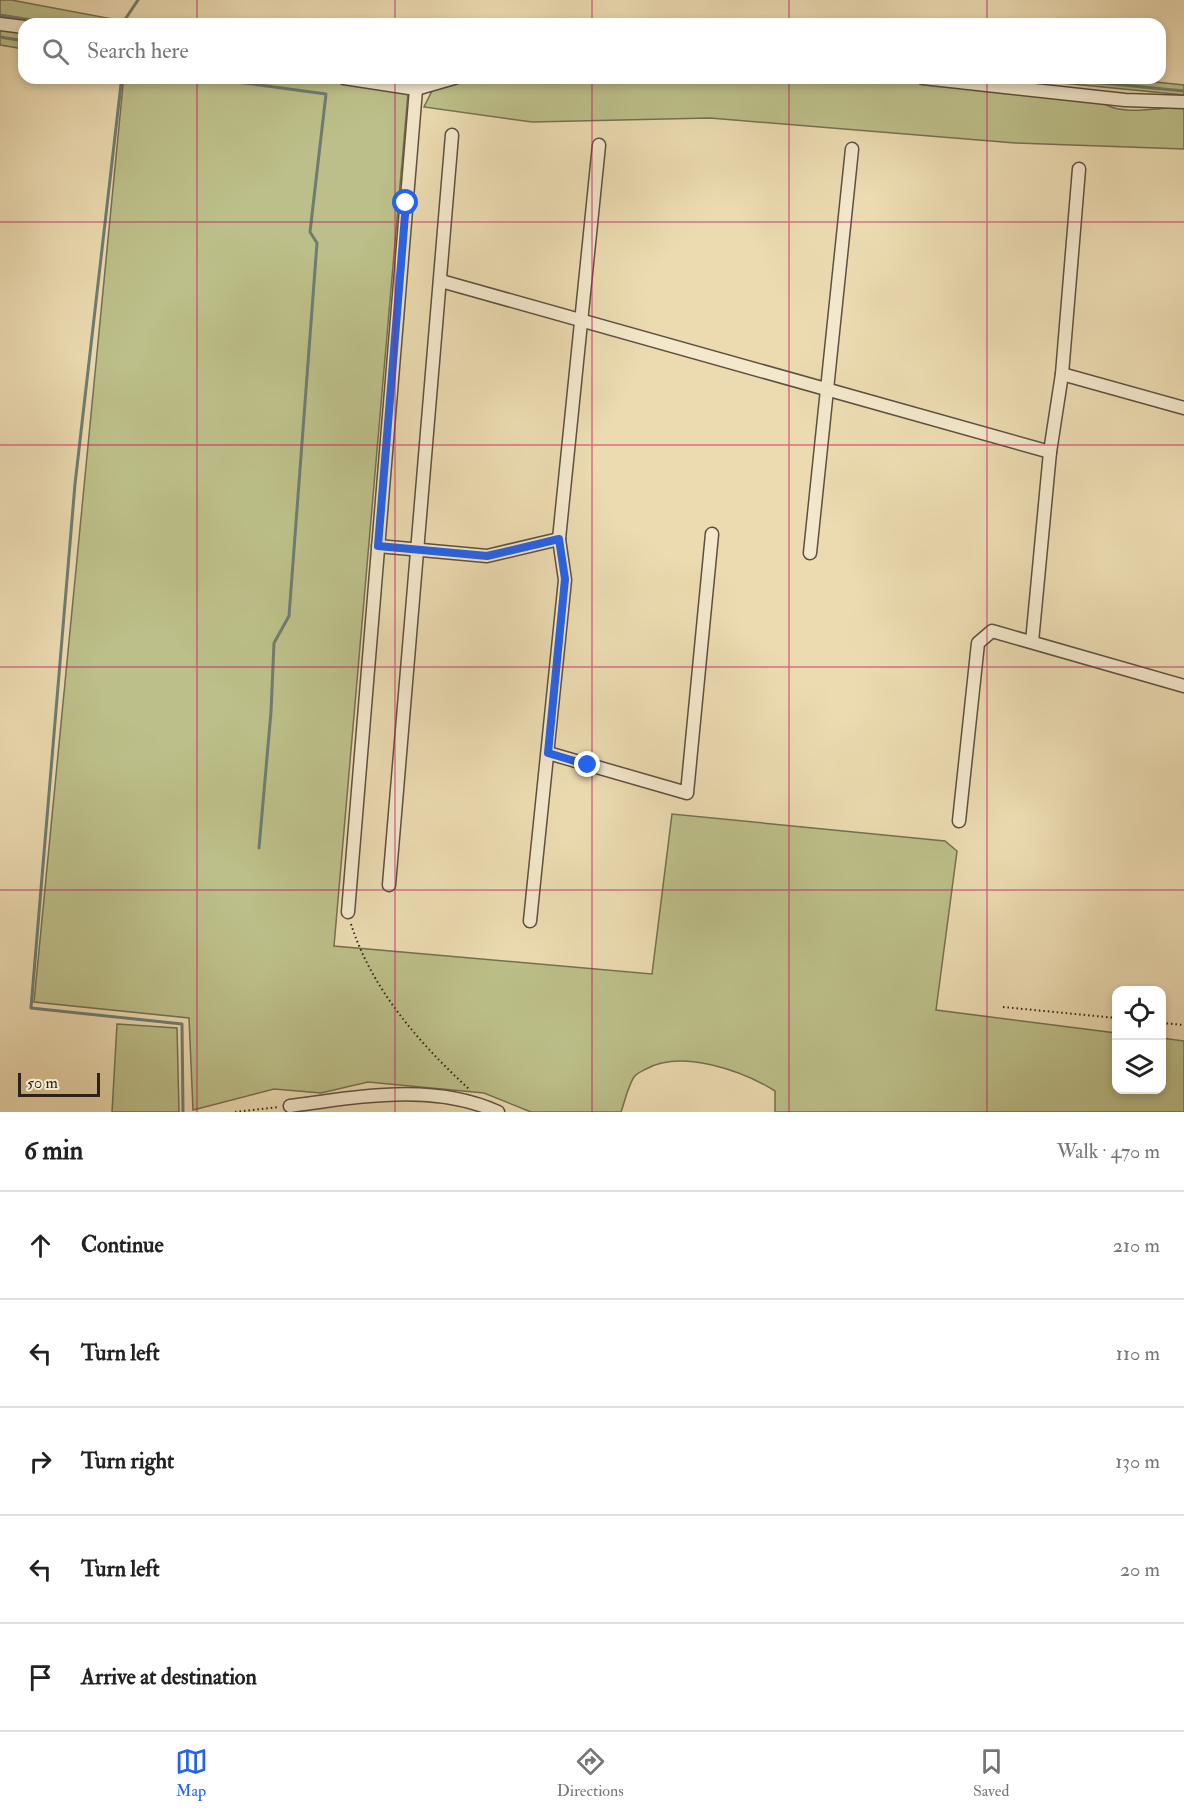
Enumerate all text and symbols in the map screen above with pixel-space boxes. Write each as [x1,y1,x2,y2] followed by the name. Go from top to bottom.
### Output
[18,18,1166,84] search box
[39,35,72,68] icon: search
[87,37,189,65] text: Search here
[392,189,418,215] route start
[574,751,600,777] route end
[1112,986,1166,1094] map controls
[1112,986,1166,1040] button: locate
[1112,1040,1166,1094] button: layers
[18,1070,100,1098] scale bar
[27,1073,58,1093] text: 50 m
[24,1135,83,1167] text: 6 min
[1057,1139,1160,1164] text: Walk · 470 m
[24,1229,57,1262] icon: ahead
[81,1231,164,1259] text: Continue
[1113,1233,1160,1258] text: 210 m
[24,1337,57,1370] icon: left
[81,1339,160,1367] text: Turn left
[1116,1341,1160,1366] text: 110 m
[24,1445,57,1478] icon: right
[81,1447,174,1475] text: Turn right
[1115,1449,1160,1474] text: 130 m
[24,1553,57,1586] icon: left
[81,1555,160,1583] text: Turn left
[1120,1557,1160,1582] text: 20 m
[24,1661,57,1694] icon: arrive
[81,1663,257,1691] text: Arrive at destination
[175,1745,208,1801] tab: Map
[557,1745,624,1801] tab: Directions
[973,1745,1009,1801] tab: Saved

